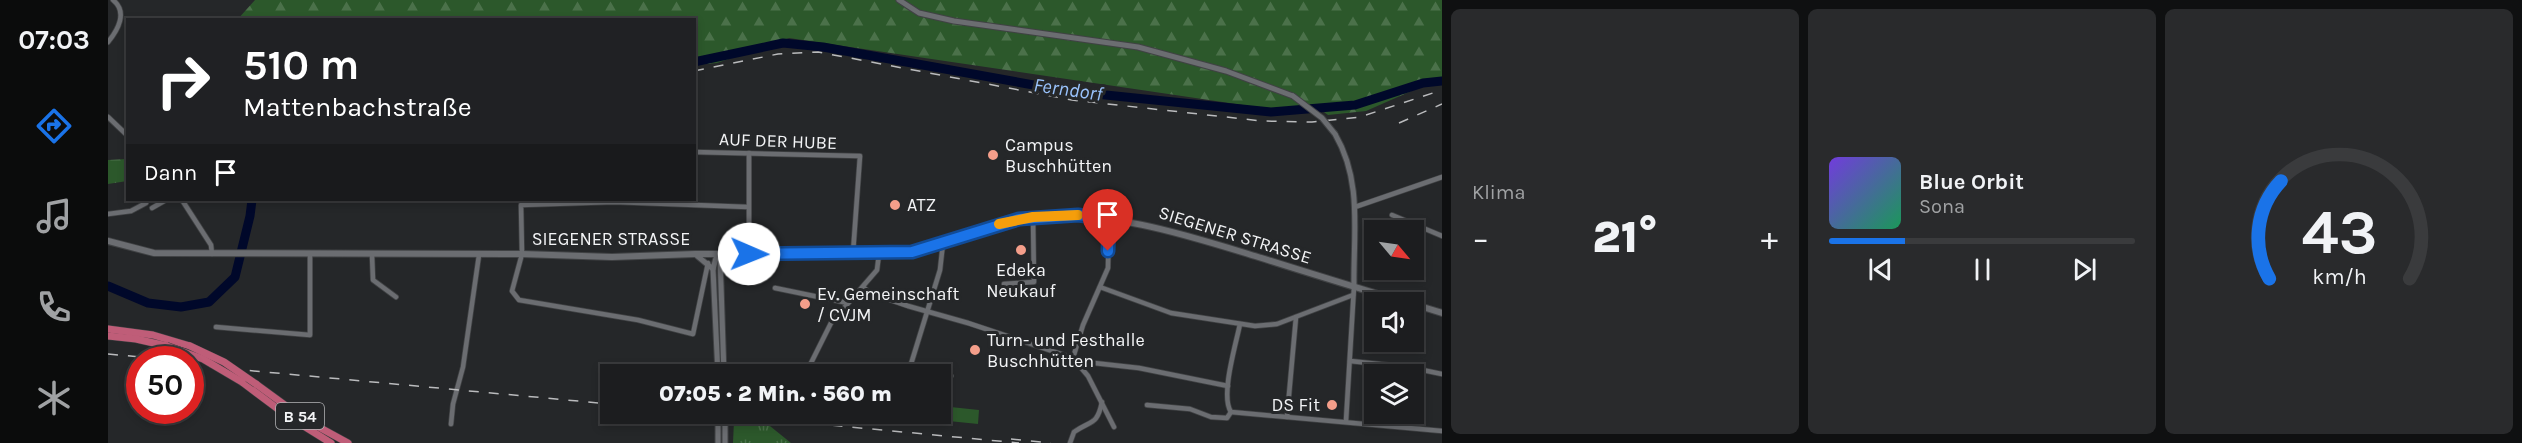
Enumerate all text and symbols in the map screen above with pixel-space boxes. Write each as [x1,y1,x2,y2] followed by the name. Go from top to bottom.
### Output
[18,24,90,56] text: 07:03
[243,40,359,90] text: 510 m
[144,42,222,120] icon: right
[1032,73,1106,106] water label: Ferndorf
[243,91,472,123] text: Mattenbachstraße
[33,105,75,147] icon: directions
[719,128,837,154] street label: AUF DER HUBE
[1005,134,1112,177] place label: Campus Buschhütten
[986,148,1000,162] marker: Campus Buschhütten
[209,156,242,189] icon: arrive
[144,160,197,186] text: Dann
[1919,169,2024,195] text: Blue Orbit
[1472,181,1525,204] text: Klima
[1082,189,1133,251] pin
[907,194,936,216] place label: ATZ
[33,195,75,237] icon: music
[1919,195,1965,218] text: Sona
[2301,196,2377,269] text: 43
[888,198,902,212] marker: ATZ
[1091,198,1124,231] icon: arrive
[1156,201,1314,269] street label: SIEGENER STRASSE
[1592,211,1658,263] text: 21°
[1472,219,1489,257] text: −
[1761,219,1778,257] text: +
[1364,220,1424,280] north arrow
[1364,220,1424,424] map controls
[717,222,781,286] position arrow
[532,228,690,250] street label: SIEGENER STRASSE
[1014,243,1028,257] marker: Edeka Neukauf
[1864,253,1897,286] icon: previous
[1966,253,1999,286] icon: pause
[2068,253,2101,286] icon: next
[986,259,1057,302] place label: Edeka Neukauf
[2312,264,2366,289] text: km/h
[817,283,959,326] place label: Ev. Gemeinschaft / CVJM
[33,286,75,328] icon: phone
[1364,292,1424,352] button: sound
[798,297,812,311] marker: Ev. Gemeinschaft / CVJM
[987,329,1145,372] place label: Turn- und Festhalle Buschhütten
[968,343,982,357] marker: Turn- und Festhalle Buschhütten
[126,346,204,424] speed limit sign: 50
[1364,364,1424,424] button: layers
[33,377,75,419] icon: climate
[659,381,892,407] text: 07:05 · 2 Min. · 560 m
[1271,394,1320,416] place label: DS Fit
[1325,398,1339,412] marker: DS Fit
[276,403,324,429] road number: B 54

